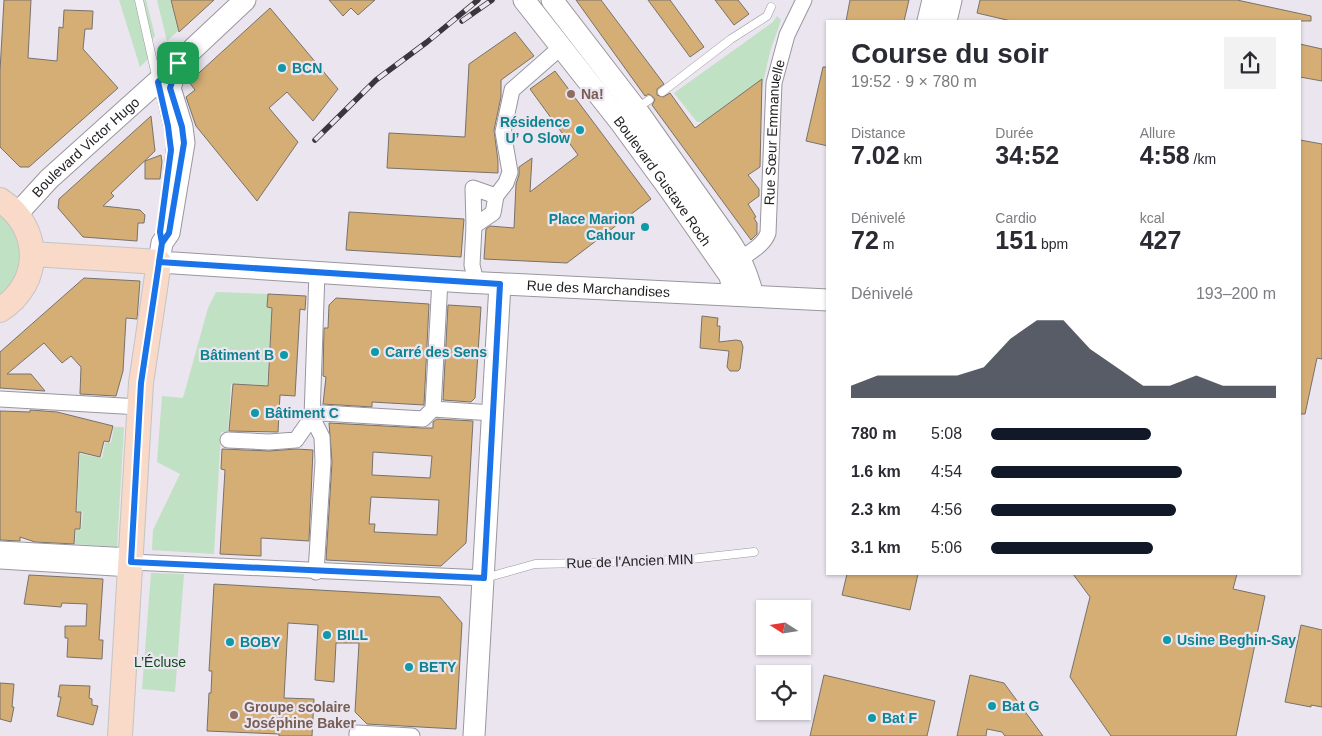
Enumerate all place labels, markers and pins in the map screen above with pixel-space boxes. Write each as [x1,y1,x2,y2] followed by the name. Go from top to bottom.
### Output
[157,42,199,84] pin
[292,60,322,76] place label: BCN
[276,62,288,74] marker: BCN
[581,86,604,102] place label: Na!
[565,88,577,100] marker: Na!
[500,114,570,146] place label: Résidence U’ O Slow
[574,124,586,136] marker: Résidence U’ O Slow
[549,211,636,243] place label: Place Marion Cahour
[639,221,651,233] marker: Place Marion Cahour
[385,344,487,360] place label: Carré des Sens
[369,346,381,358] marker: Carré des Sens
[200,347,274,363] place label: Bâtiment B
[278,349,290,361] marker: Bâtiment B
[265,405,339,421] place label: Bâtiment C
[249,407,261,419] marker: Bâtiment C
[337,627,369,643] place label: BILL
[321,629,333,641] marker: BILL
[1177,632,1296,648] place label: Usine Beghin-Say
[240,634,281,650] place label: BOBY
[1161,634,1173,646] marker: Usine Beghin-Say
[224,636,236,648] marker: BOBY
[419,659,457,675] place label: BETY
[403,661,415,673] marker: BETY
[1002,698,1039,714] place label: Bat G
[244,699,357,731] place label: Groupe scolaire Joséphine Baker
[986,700,998,712] marker: Bat G
[228,709,240,721] marker: Groupe scolaire Joséphine Baker
[882,710,917,726] place label: Bat F
[866,712,878,724] marker: Bat F

